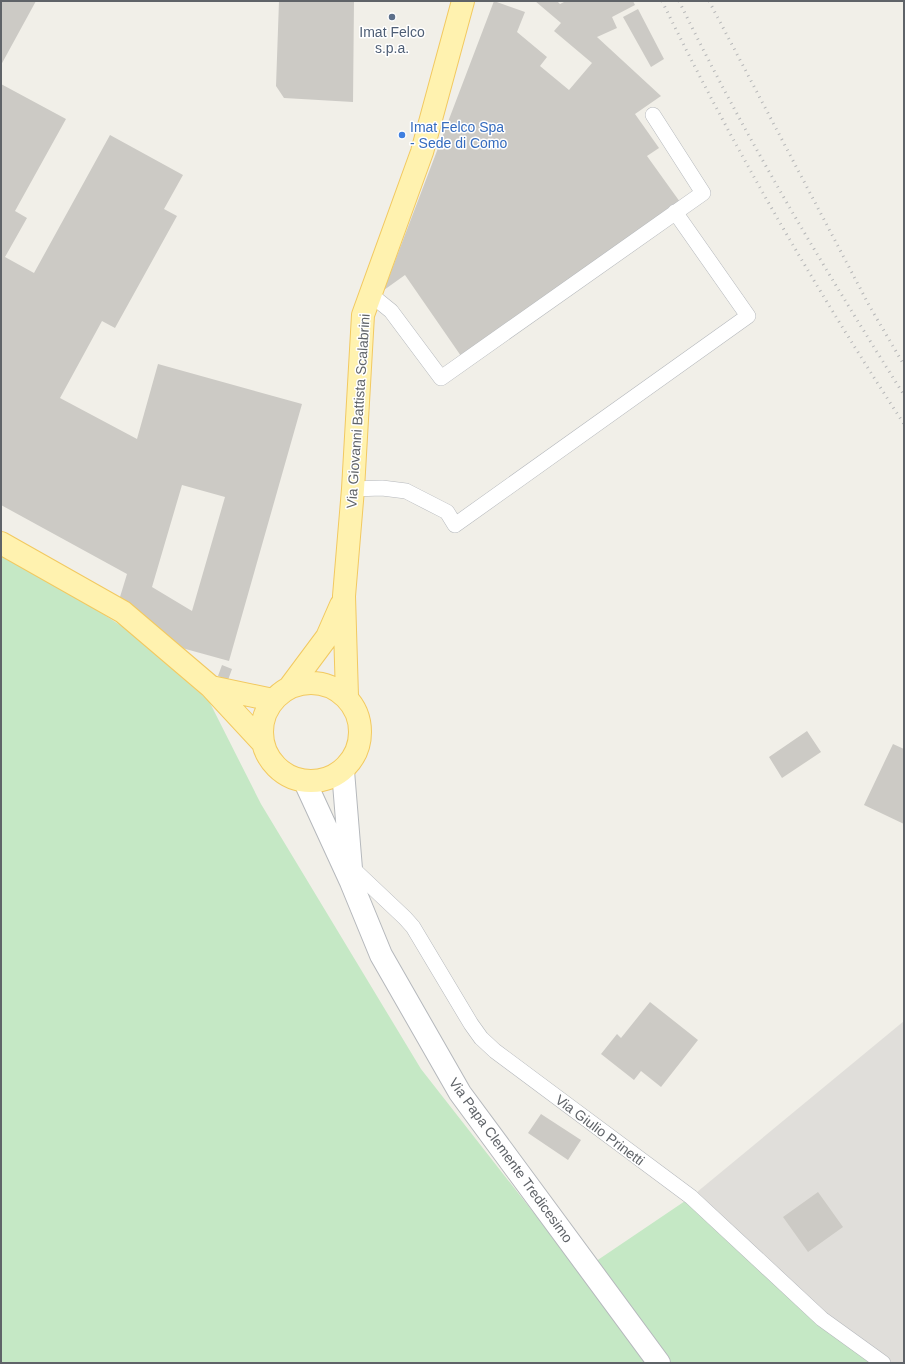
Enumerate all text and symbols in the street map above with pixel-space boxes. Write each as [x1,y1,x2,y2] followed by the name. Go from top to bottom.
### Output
[387,12,397,22] marker: Imat Felco s.p.a.
[359,24,425,56] place label: Imat Felco s.p.a.
[410,119,507,151] place label: Imat Felco Spa - Sede di Como
[397,130,407,140] marker: Imat Felco Spa - Sede di Como
[343,313,373,509] street label: Via Giovanni Battista Scalabrini
[446,1075,576,1246] street label: Via Papa Clemente Tredicesimo
[552,1091,648,1169] street label: Via Giulio Prinetti

